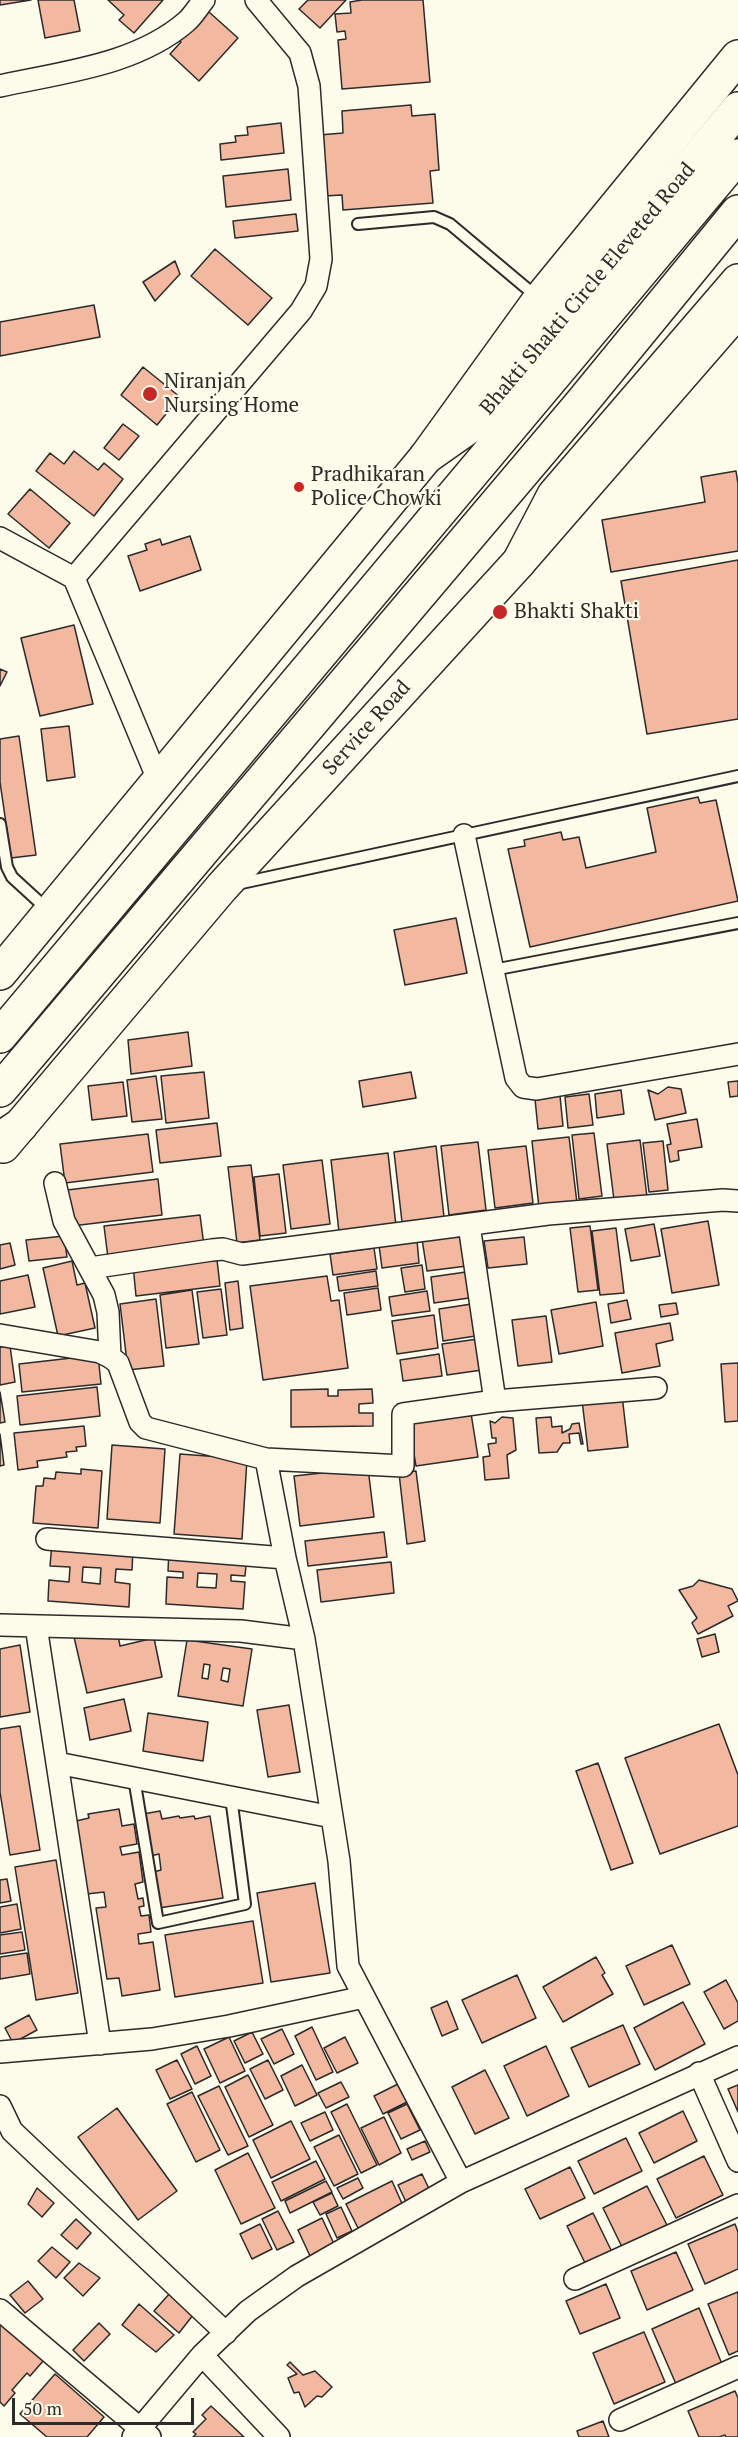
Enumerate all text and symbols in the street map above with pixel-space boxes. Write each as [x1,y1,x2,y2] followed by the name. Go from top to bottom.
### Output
[475,158,701,420] street label: Bhakti Shakti Circle Eleveted Road
[164,369,299,419] place label: Niranjan Nursing Home
[141,385,159,403] marker: Niranjan Nursing Home
[311,462,442,512] place label: Pradhikaran Police Chowki
[292,480,306,494] marker: Pradhikaran Police Chowki
[514,599,639,625] place label: Bhakti Shakti
[491,603,509,621] marker: Bhakti Shakti
[318,675,416,781] street label: Service Road
[15,2386,196,2424] scale bar
[23,2396,62,2420] text: 50 m

